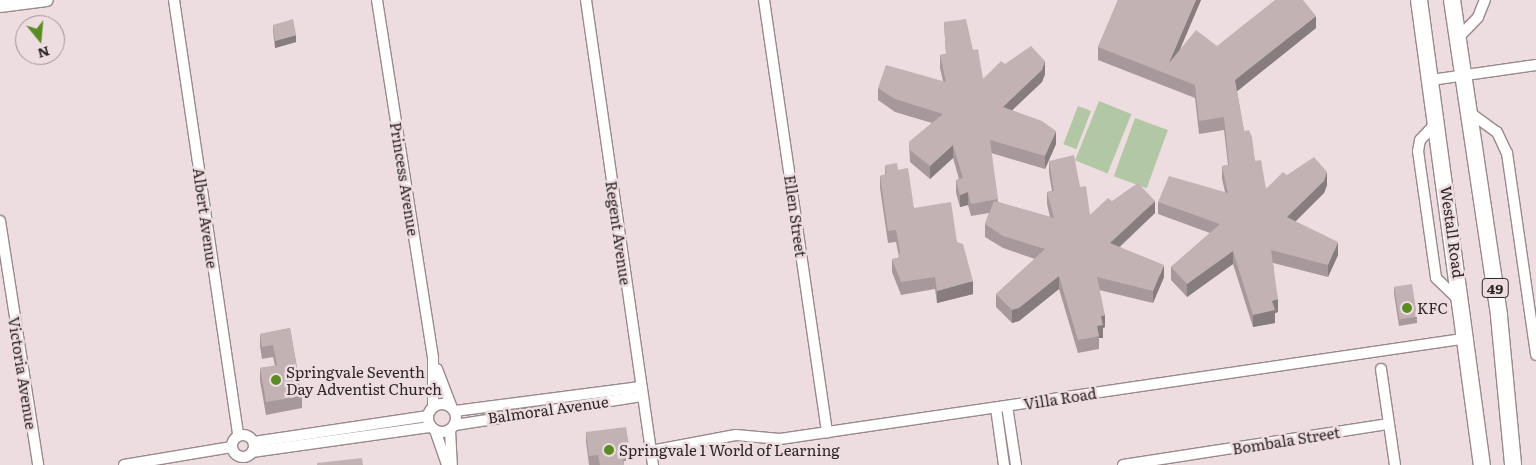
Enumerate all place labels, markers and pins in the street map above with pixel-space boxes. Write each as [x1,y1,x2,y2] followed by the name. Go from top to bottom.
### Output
[1417,299,1448,317] place label: KFC
[1401,302,1413,314] marker: KFC
[286,362,442,397] place label: Springvale Seventh Day Adventist Church
[270,374,282,386] marker: Springvale Seventh Day Adventist Church
[619,441,840,459] place label: Springvale 1 World of Learning
[603,444,615,456] marker: Springvale 1 World of Learning

